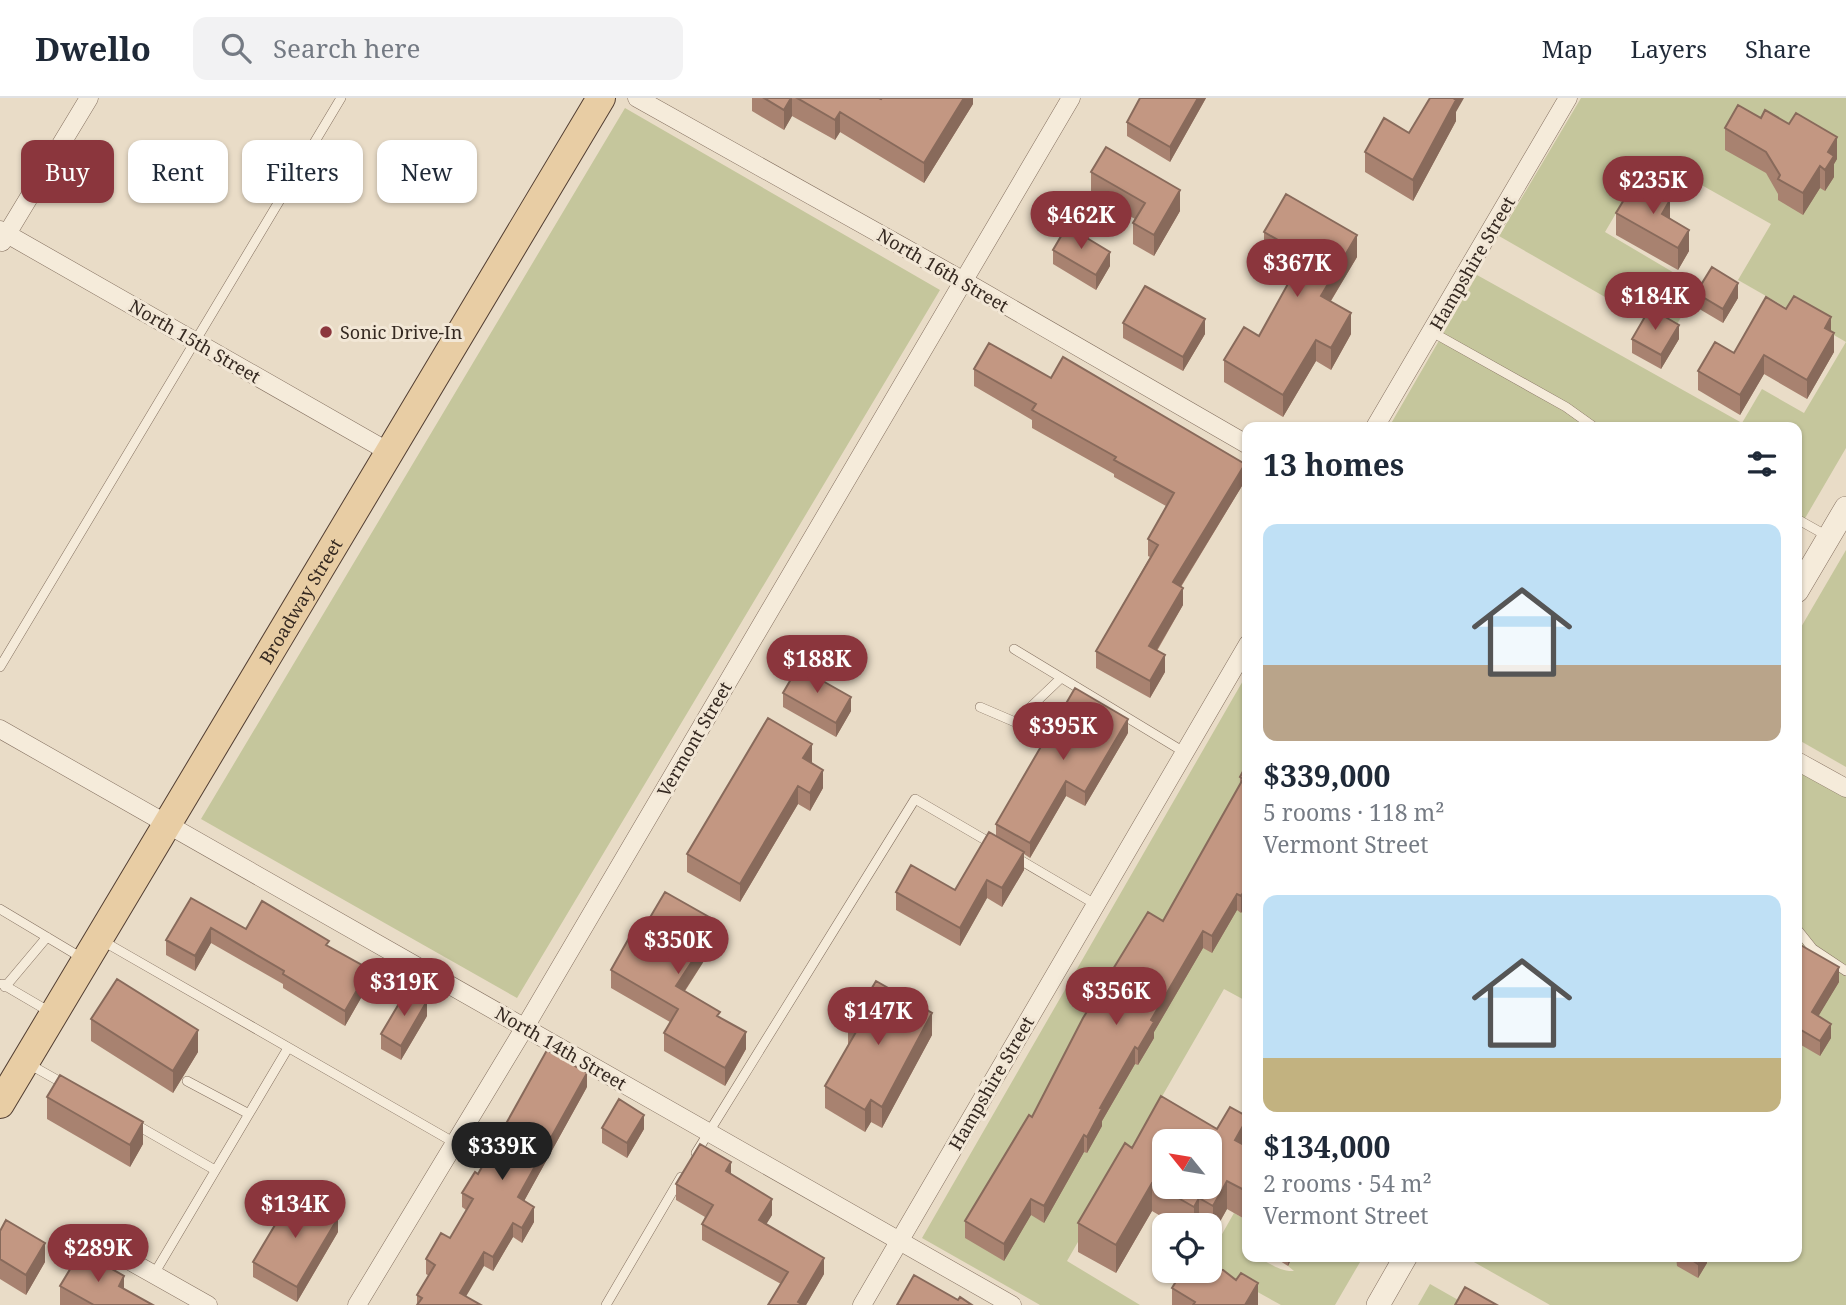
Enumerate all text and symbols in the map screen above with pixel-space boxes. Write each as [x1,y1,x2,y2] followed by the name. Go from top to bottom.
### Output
[193,17,683,80] search box
[35,26,151,71] text: Dwello
[217,29,255,67] icon: search
[273,30,421,66] text: Search here
[1542,32,1593,65] text: Map
[1631,32,1707,65] text: Layers
[1745,32,1811,65] text: Share
[21,140,114,203] chip: Buy
[128,140,228,203] chip: Rent
[242,140,363,203] chip: Filters
[377,140,477,203] chip: New
[1604,156,1702,216] pin: $235K
[1619,163,1687,195] text: $235K
[1032,192,1130,251] pin: $462K
[1424,192,1520,334] street label: Hampshire Street
[1047,198,1115,230] text: $462K
[873,223,1013,317] street label: North 16th Street
[1248,240,1346,299] pin: $367K
[1263,246,1331,278] text: $367K
[1606,272,1704,332] pin: $184K
[1621,279,1689,311] text: $184K
[125,294,265,388] street label: North 15th Street
[340,320,463,344] place label: Sonic Drive-In
[318,324,334,340] marker: Sonic Drive-In
[1263,444,1404,485] text: 13 homes
[1743,445,1781,483] icon: filters
[254,534,347,668] street label: Broadway Street
[1459,569,1585,695] icon: home
[768,636,866,695] pin: $188K
[783,642,851,674] text: $188K
[651,677,737,801] street label: Vermont Street
[1014,702,1112,762] pin: $395K
[1029,709,1097,741] text: $395K
[1263,755,1390,796] text: $339,000
[1263,796,1445,828] text: 5 rooms · 118 m²
[1263,828,1428,860] text: Vermont Street
[629,916,727,976] pin: $350K
[644,923,712,955] text: $350K
[1459,940,1585,1066] icon: home
[355,958,453,1018] pin: $319K
[370,965,438,997] text: $319K
[1067,968,1165,1027] pin: $356K
[1082,974,1150,1006] text: $356K
[829,988,927,1047] pin: $147K
[844,994,912,1026] text: $147K
[491,1001,631,1095] street label: North 14th Street
[943,1012,1039,1154] street label: Hampshire Street
[453,1122,551,1182] pin: $339K
[1263,1126,1390,1167] text: $134,000
[468,1129,536,1161] text: $339K
[1152,1129,1222,1199] north arrow
[1152,1129,1222,1283] map controls
[1263,1167,1432,1199] text: 2 rooms · 54 m²
[246,1180,344,1240] pin: $134K
[261,1187,329,1219] text: $134K
[1263,1199,1428,1231] text: Vermont Street
[1152,1213,1222,1283] button: locate
[49,1224,147,1284] pin: $289K
[64,1231,132,1263] text: $289K

